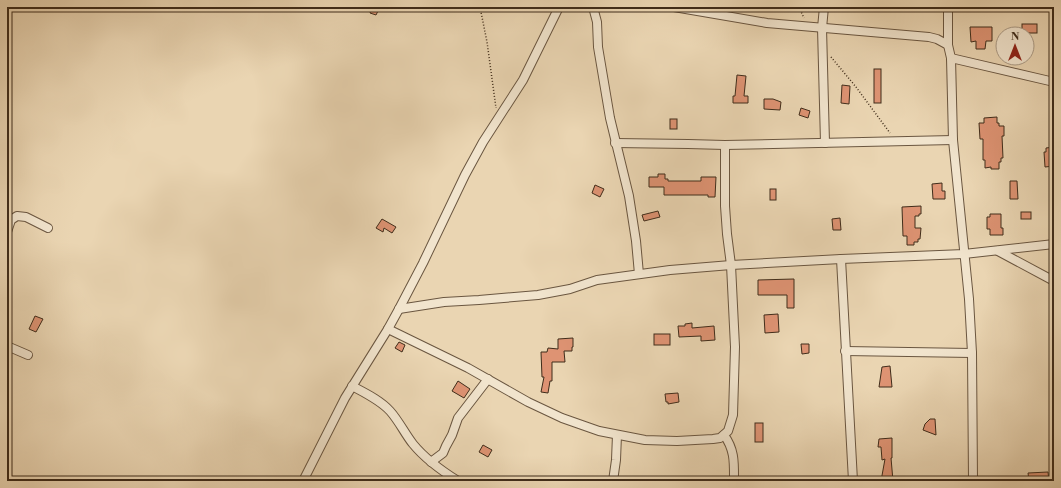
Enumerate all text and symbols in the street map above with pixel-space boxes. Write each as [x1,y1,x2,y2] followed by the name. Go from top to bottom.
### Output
[995,26,1035,66] north arrow
[1011,30,1020,44] text: N

